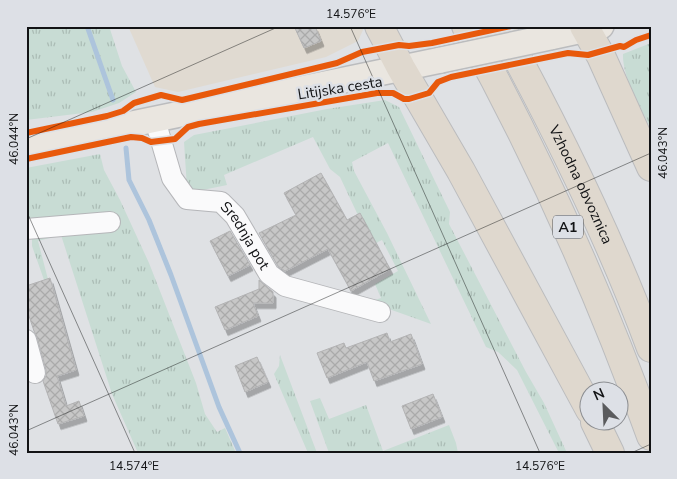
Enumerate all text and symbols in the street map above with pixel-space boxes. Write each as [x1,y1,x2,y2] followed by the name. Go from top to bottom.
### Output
[326,6,376,22] text: 14.576°E
[296,71,384,105] street label: Litijska cesta
[6,113,22,165] text: 46.044°N
[544,121,617,247] street label: Vzhodna obvoznica
[655,127,671,179] text: 46.043°N
[216,197,275,274] street label: Srednja pot
[553,216,583,238] road number: A1
[580,382,630,432] north arrow
[590,384,608,405] text: N
[6,404,22,456] text: 46.043°N
[109,458,159,474] text: 14.574°E
[515,458,565,474] text: 14.576°E

